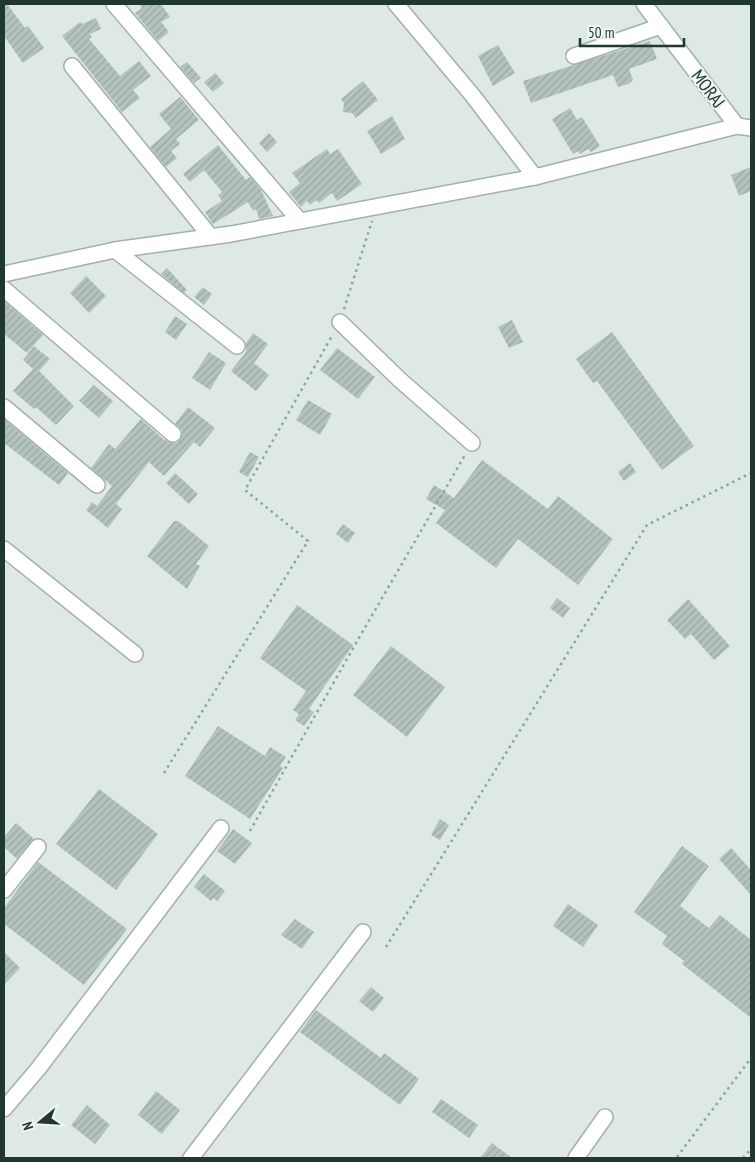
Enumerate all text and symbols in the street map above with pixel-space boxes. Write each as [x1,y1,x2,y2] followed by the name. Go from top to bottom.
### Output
[580,15,684,47] scale bar
[588,23,614,42] text: 50 m
[686,65,730,113] street label: MORAJ
[15,1097,65,1147] north arrow
[18,1120,37,1132] text: N

